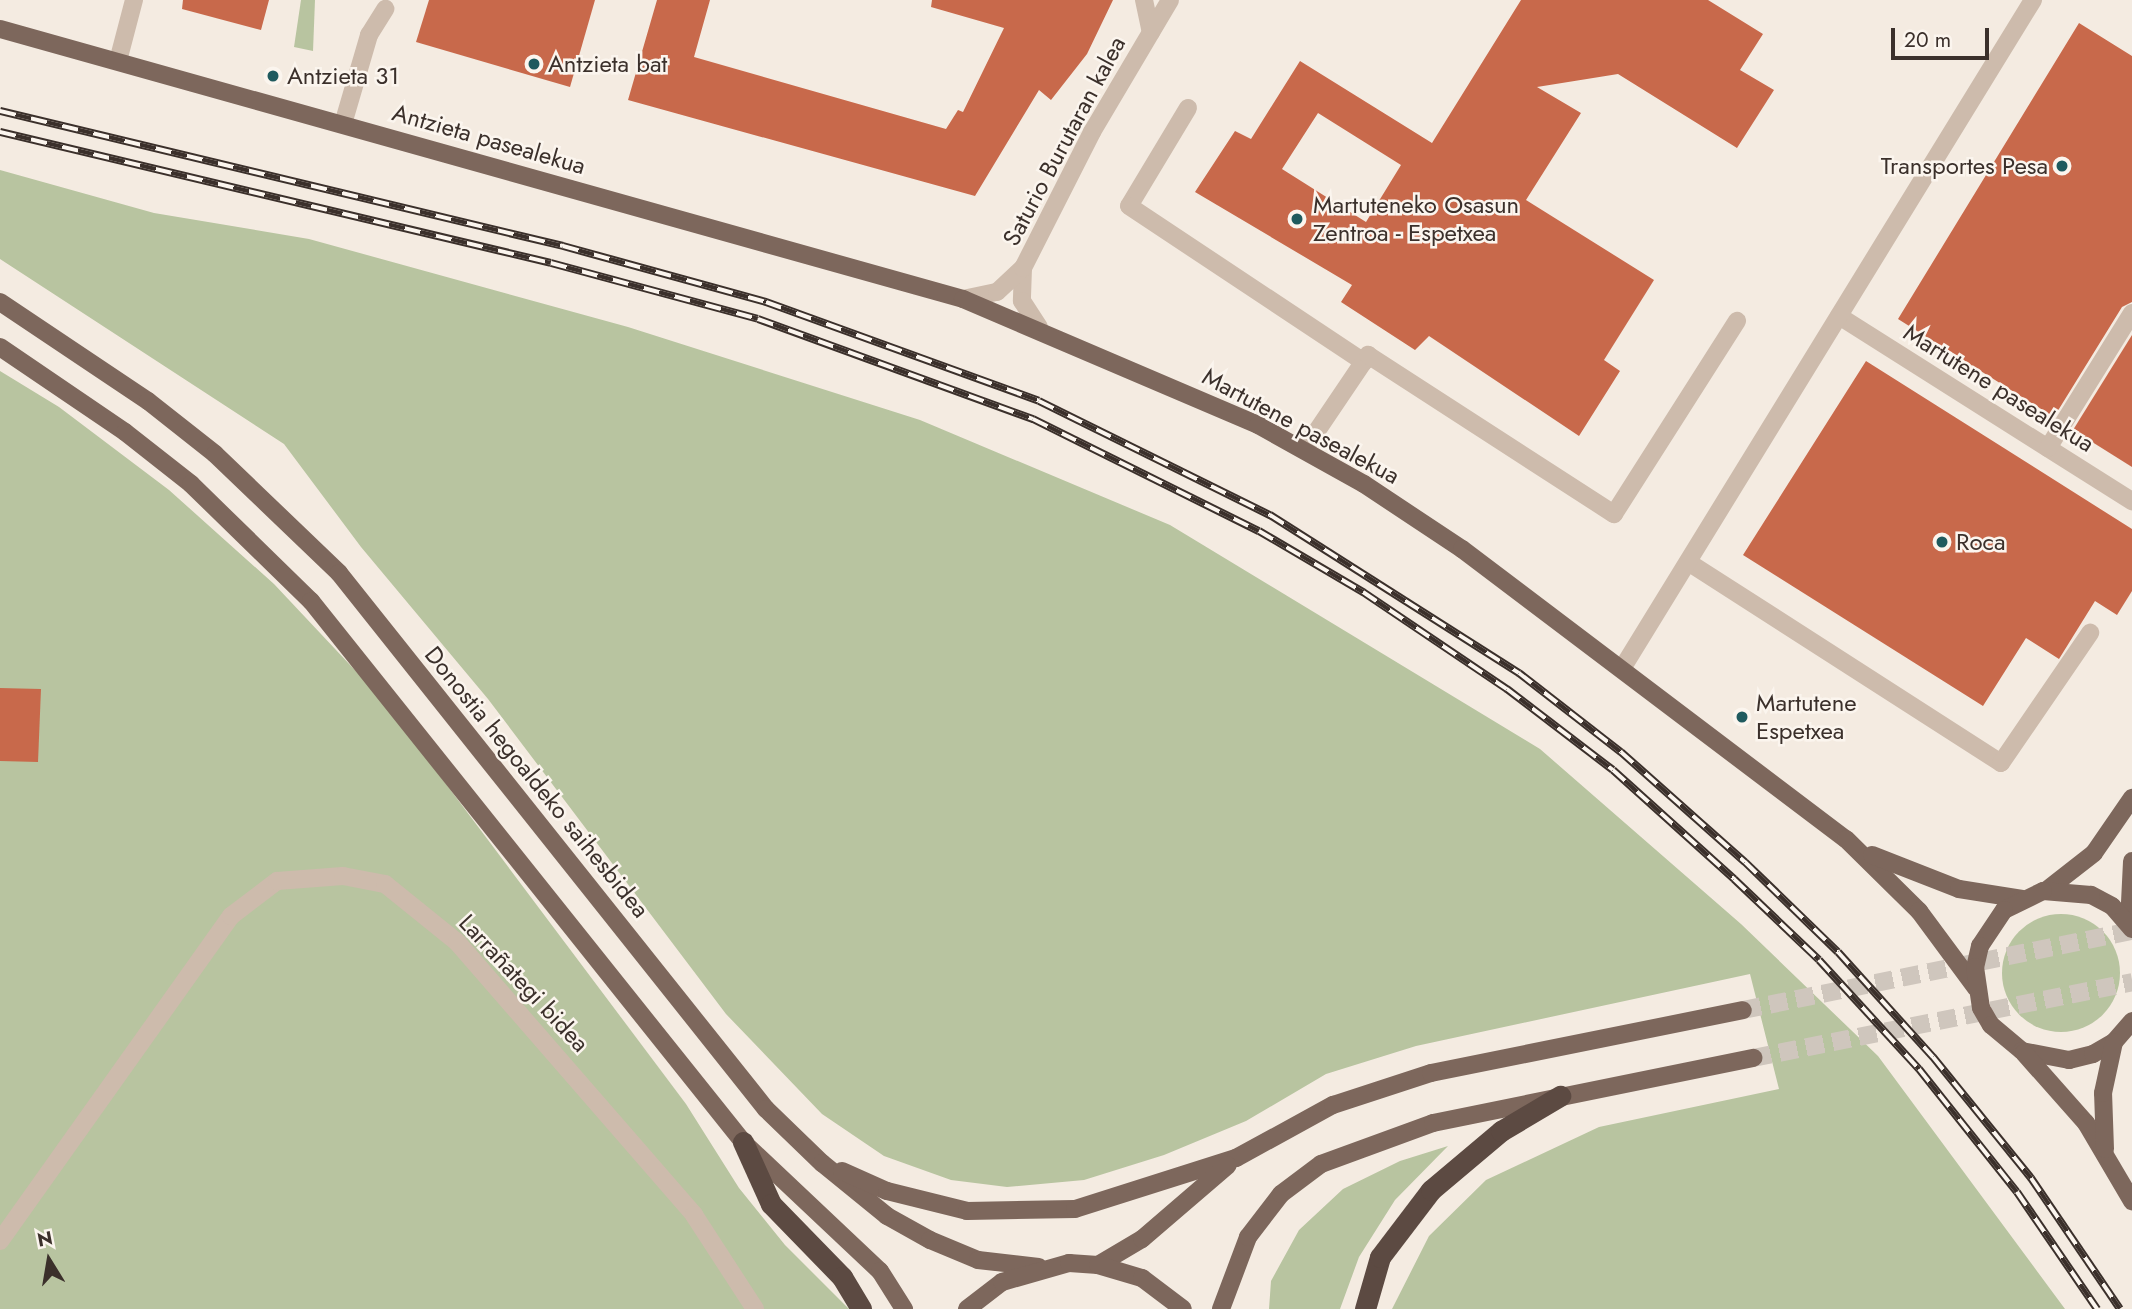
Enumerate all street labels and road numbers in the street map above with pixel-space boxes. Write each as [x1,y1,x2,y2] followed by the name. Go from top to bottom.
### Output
[997,31,1131,251] street label: Saturio Burutaran kalea
[389,98,589,180] street label: Antzieta pasealekua
[1899,318,2099,458] street label: Martutene pasealekua
[1198,362,1404,490] street label: Martutene pasealekua
[419,641,655,923] street label: Donostia hegoaldeko saihesbidea
[453,908,595,1058] street label: Larrañategi bidea

